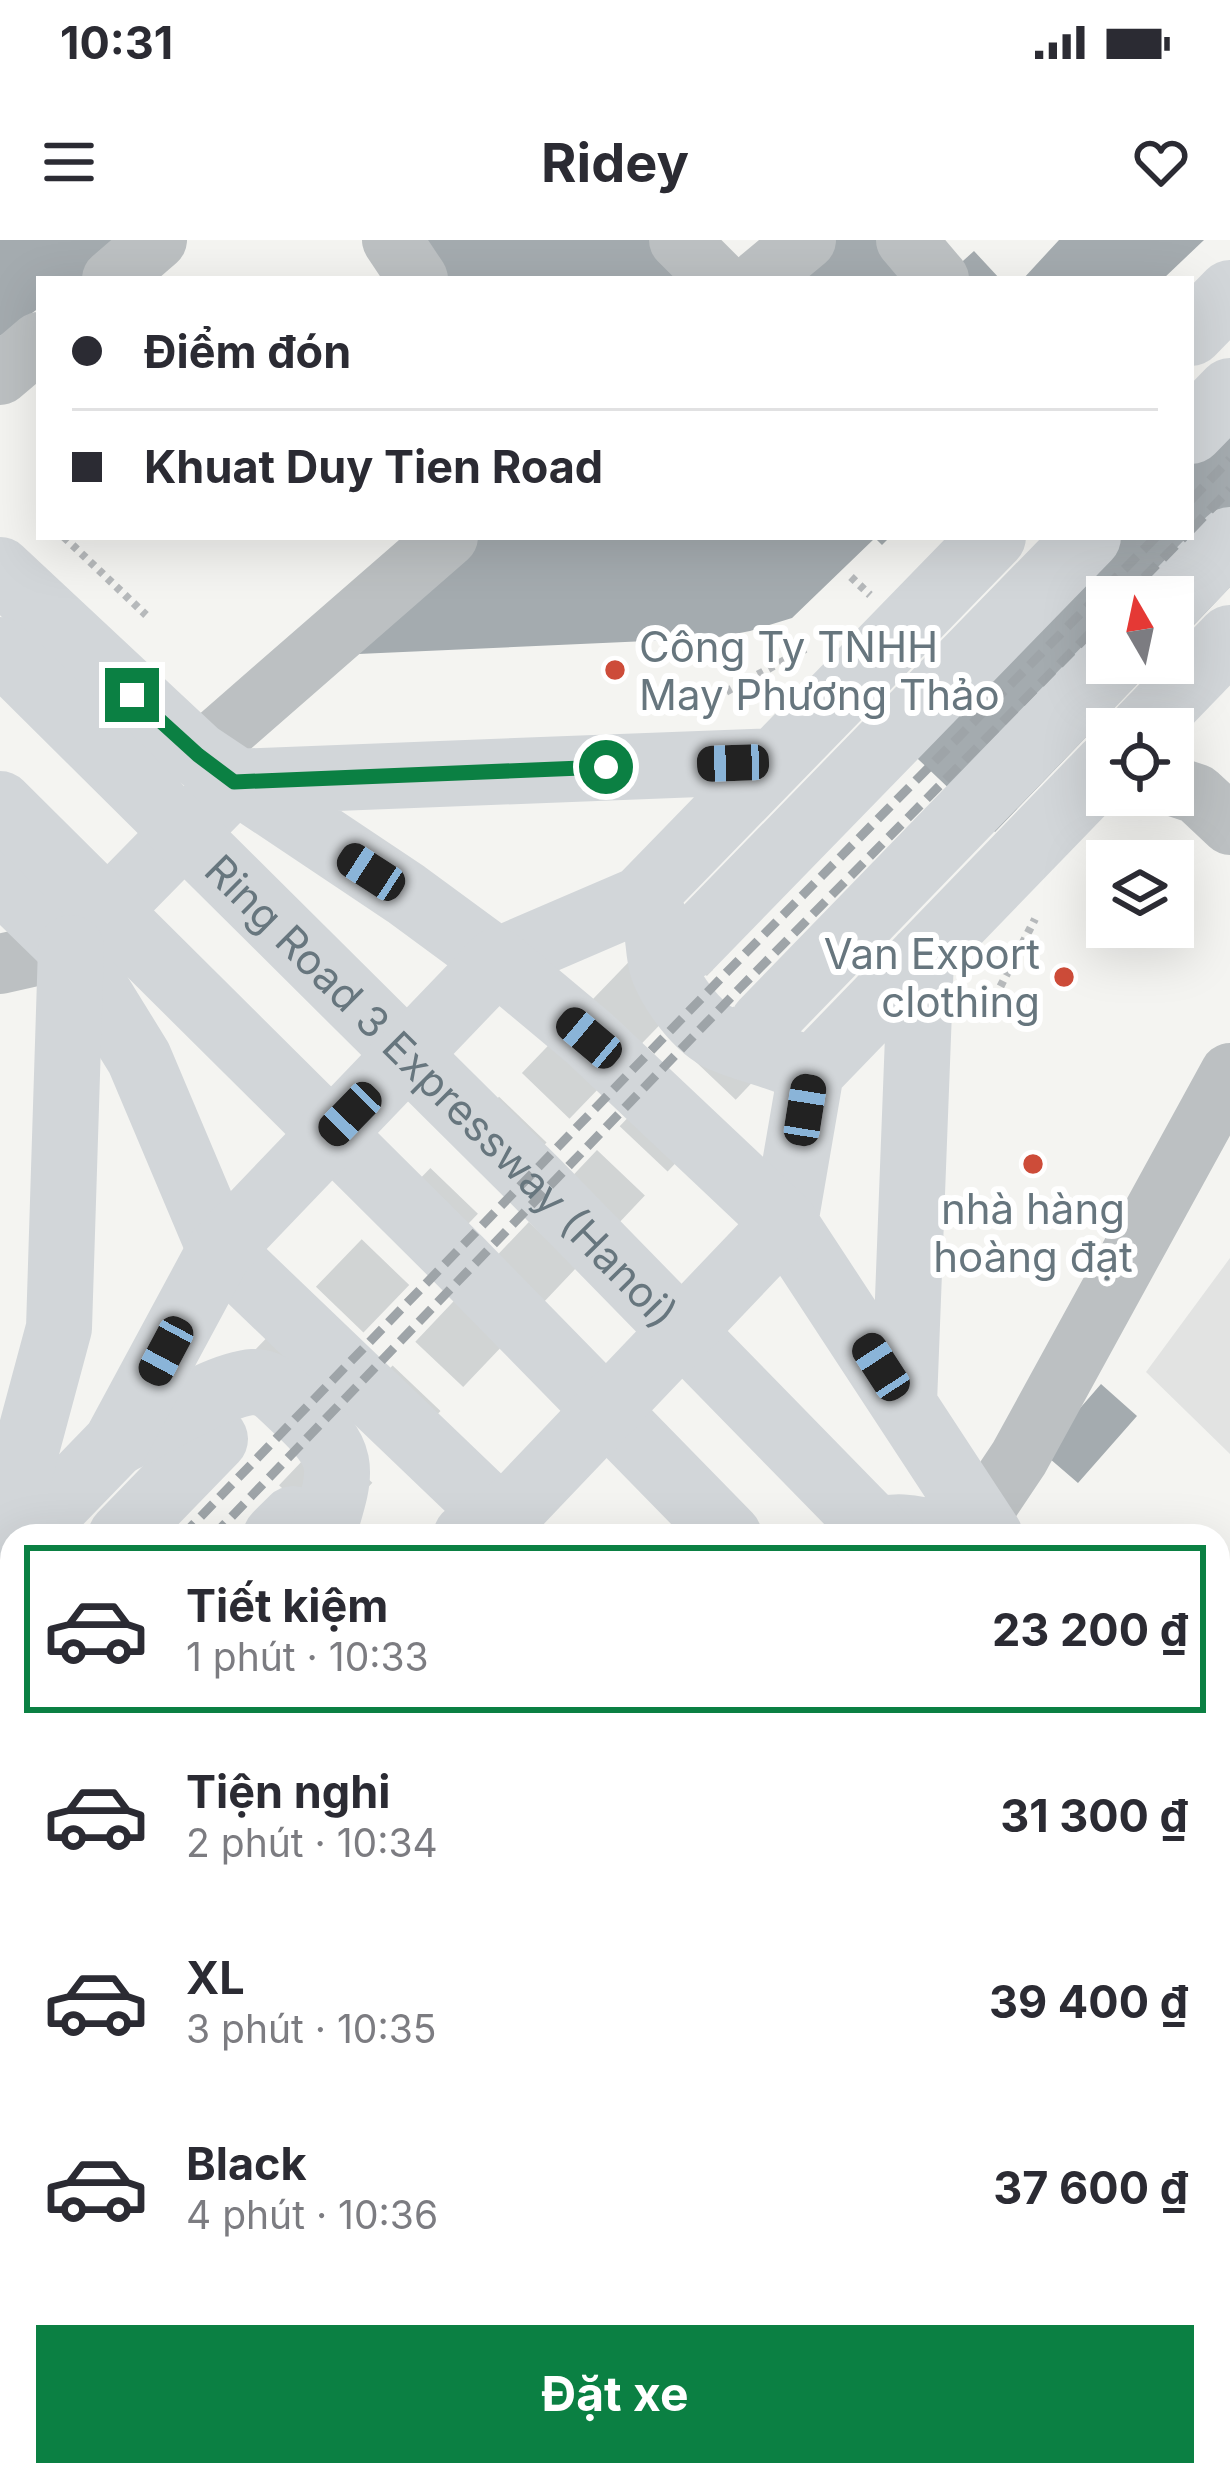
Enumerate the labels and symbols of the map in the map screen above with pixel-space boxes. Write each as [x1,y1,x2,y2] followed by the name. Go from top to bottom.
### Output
[1086,576,1194,684] north arrow
[639,621,1000,720] place label: Công Ty TNHH May Phương Thảo
[602,657,628,683] marker: Công Ty TNHH May Phương Thảo
[105,668,159,722] route end
[579,740,633,794] route start
[696,744,770,782] car
[331,837,411,907] car
[195,844,689,1337] street label: Ring Road 3 Expressway (Hanoi)
[824,928,1040,1027] place label: Van Export clothing
[1051,964,1077,990] marker: Van Export clothing
[550,1001,628,1075] car
[782,1072,828,1148] car
[312,1076,388,1152] car
[1020,1151,1046,1177] marker: nhà hàng hoàng đạt
[933,1183,1133,1282] place label: nhà hàng hoàng đạt
[133,1311,199,1391] car
[846,1327,916,1407] car

